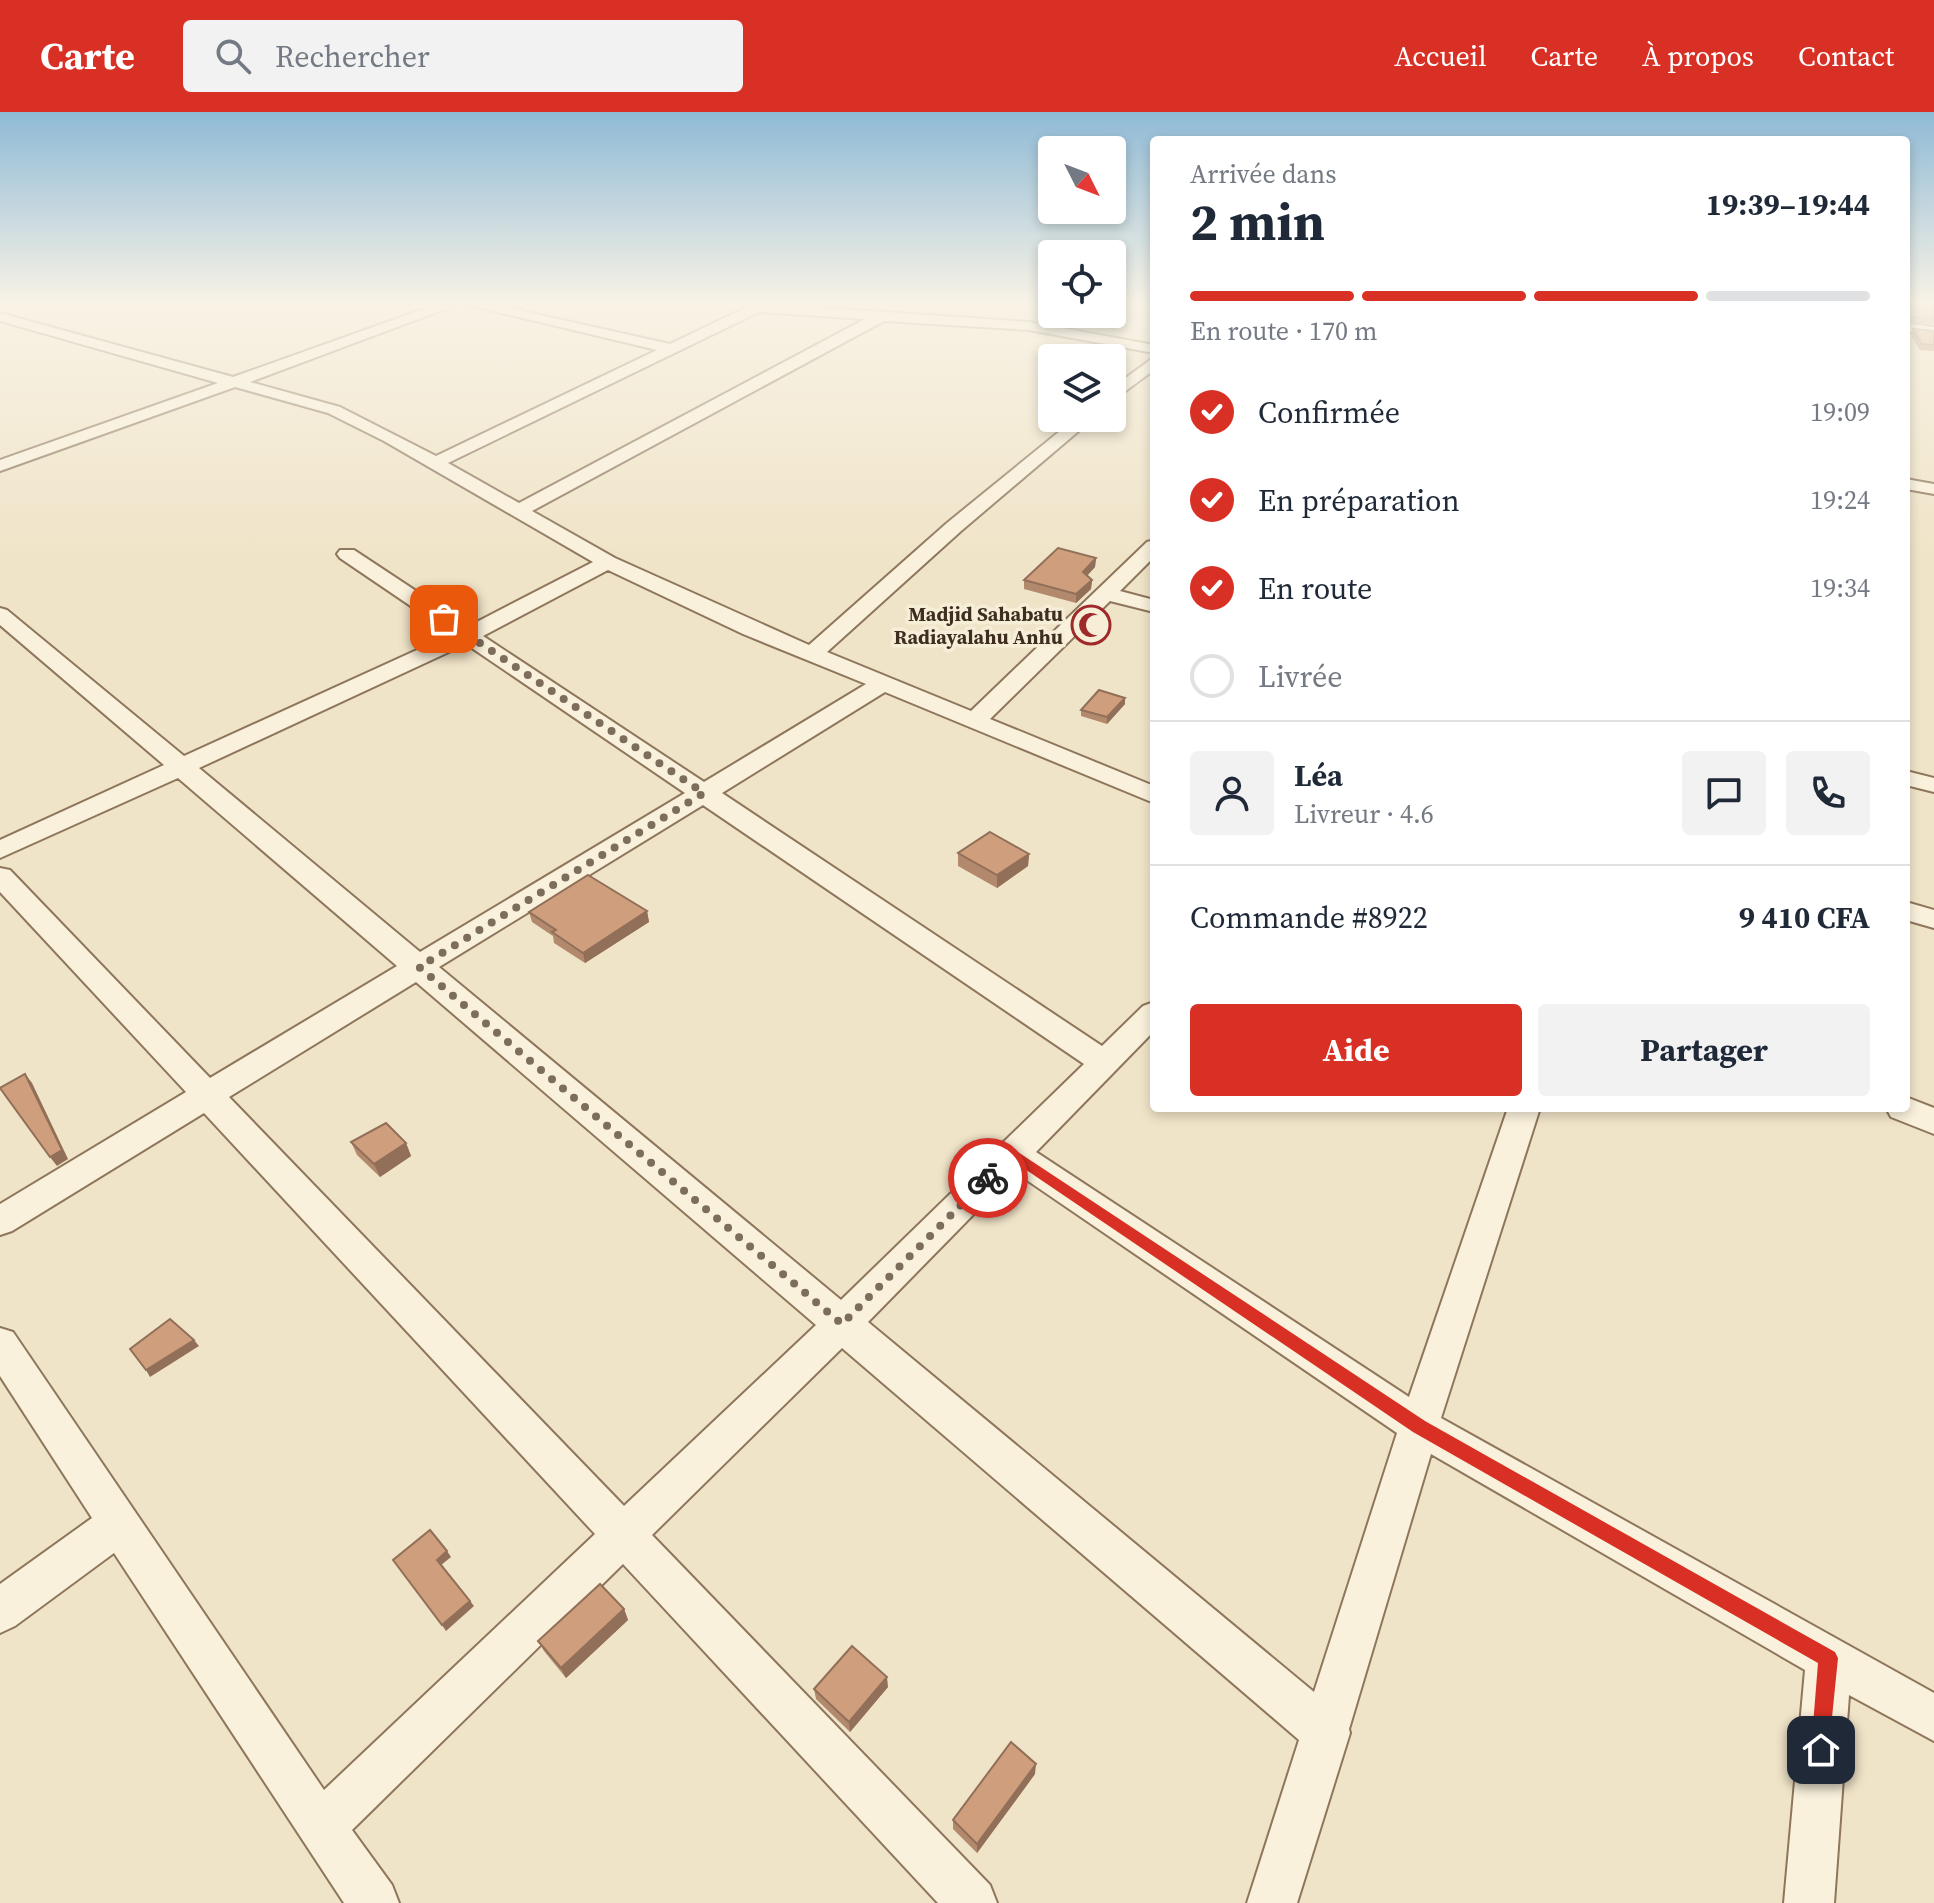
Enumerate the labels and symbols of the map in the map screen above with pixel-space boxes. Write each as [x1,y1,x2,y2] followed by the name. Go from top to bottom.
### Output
[1038,136,1126,224] north arrow
[410,585,478,653] pin
[894,600,1063,651] place label: Madjid Sahabatu Radiayalahu Anhu
[1070,604,1112,646] mosque icon: Madjid Sahabatu Radiayalahu Anhu
[948,1138,1028,1218] courier
[1787,1716,1855,1784] pin

